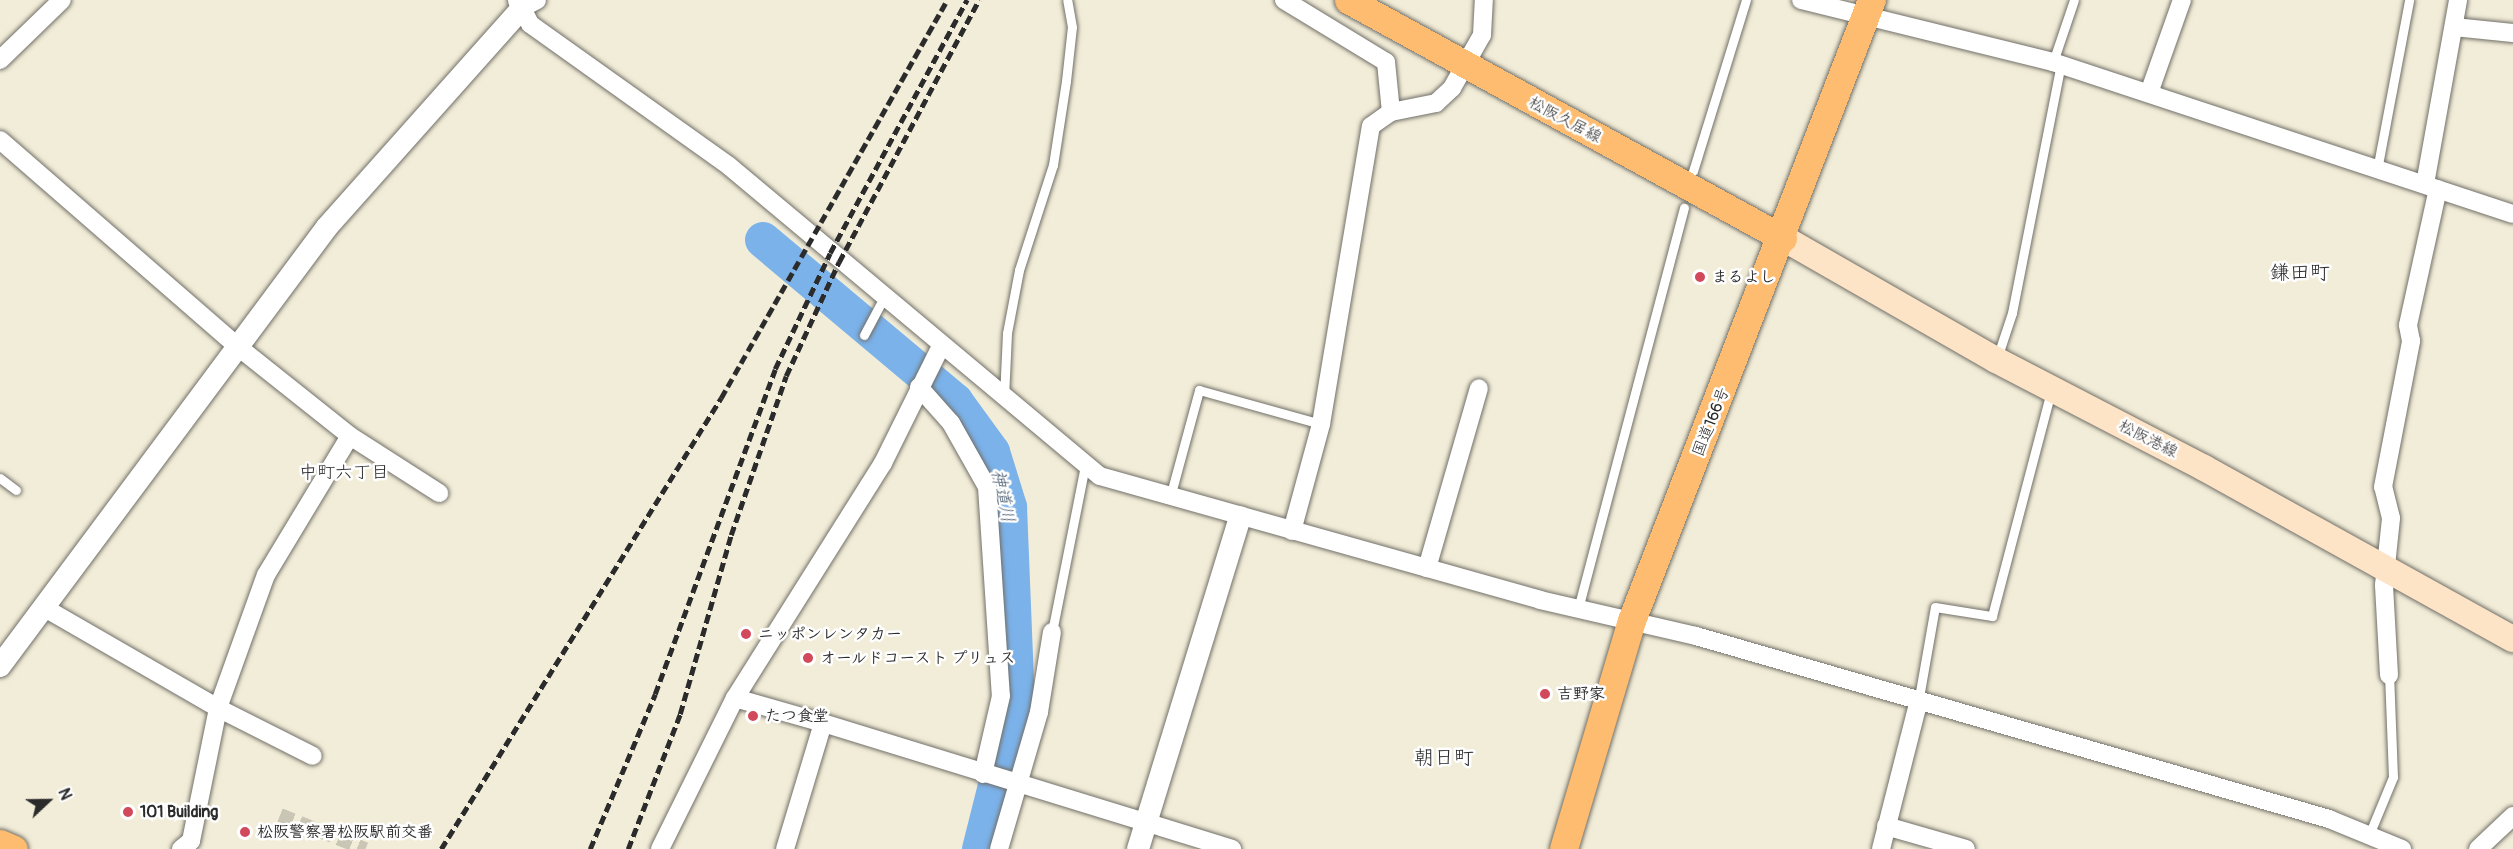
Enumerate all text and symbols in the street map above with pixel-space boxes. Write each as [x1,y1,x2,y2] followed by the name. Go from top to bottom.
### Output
[1525,93,1605,147] street label: 松阪久居線
[2270,260,2330,284] district label: 鎌田町
[1712,267,1776,287] place label: まるよし
[1693,270,1707,284] marker: まるよし
[1688,385,1734,459] street label: 国道166号
[2115,416,2181,462] street label: 松阪港線
[299,462,389,484] district label: 中町六丁目
[986,467,1018,525] water label: 神道川
[758,624,902,644] place label: ニッポンレンタカー
[739,627,753,641] marker: ニッポンレンタカー
[820,648,1015,668] place label: オールドコースト プリュス
[801,651,815,665] marker: オールドコースト プリュス
[1557,684,1605,704] place label: 吉野家
[1538,687,1552,701] marker: 吉野家
[765,706,829,726] place label: たつ食堂
[746,709,760,723] marker: たつ食堂
[1414,745,1474,769] district label: 朝日町
[18,771,78,831] north arrow
[53,785,76,803] text: N
[140,802,218,822] place label: 101 Building
[121,805,135,819] marker: 101 Building
[257,822,433,842] place label: 松阪警察署松阪駅前交番
[238,825,252,839] marker: 松阪警察署松阪駅前交番

